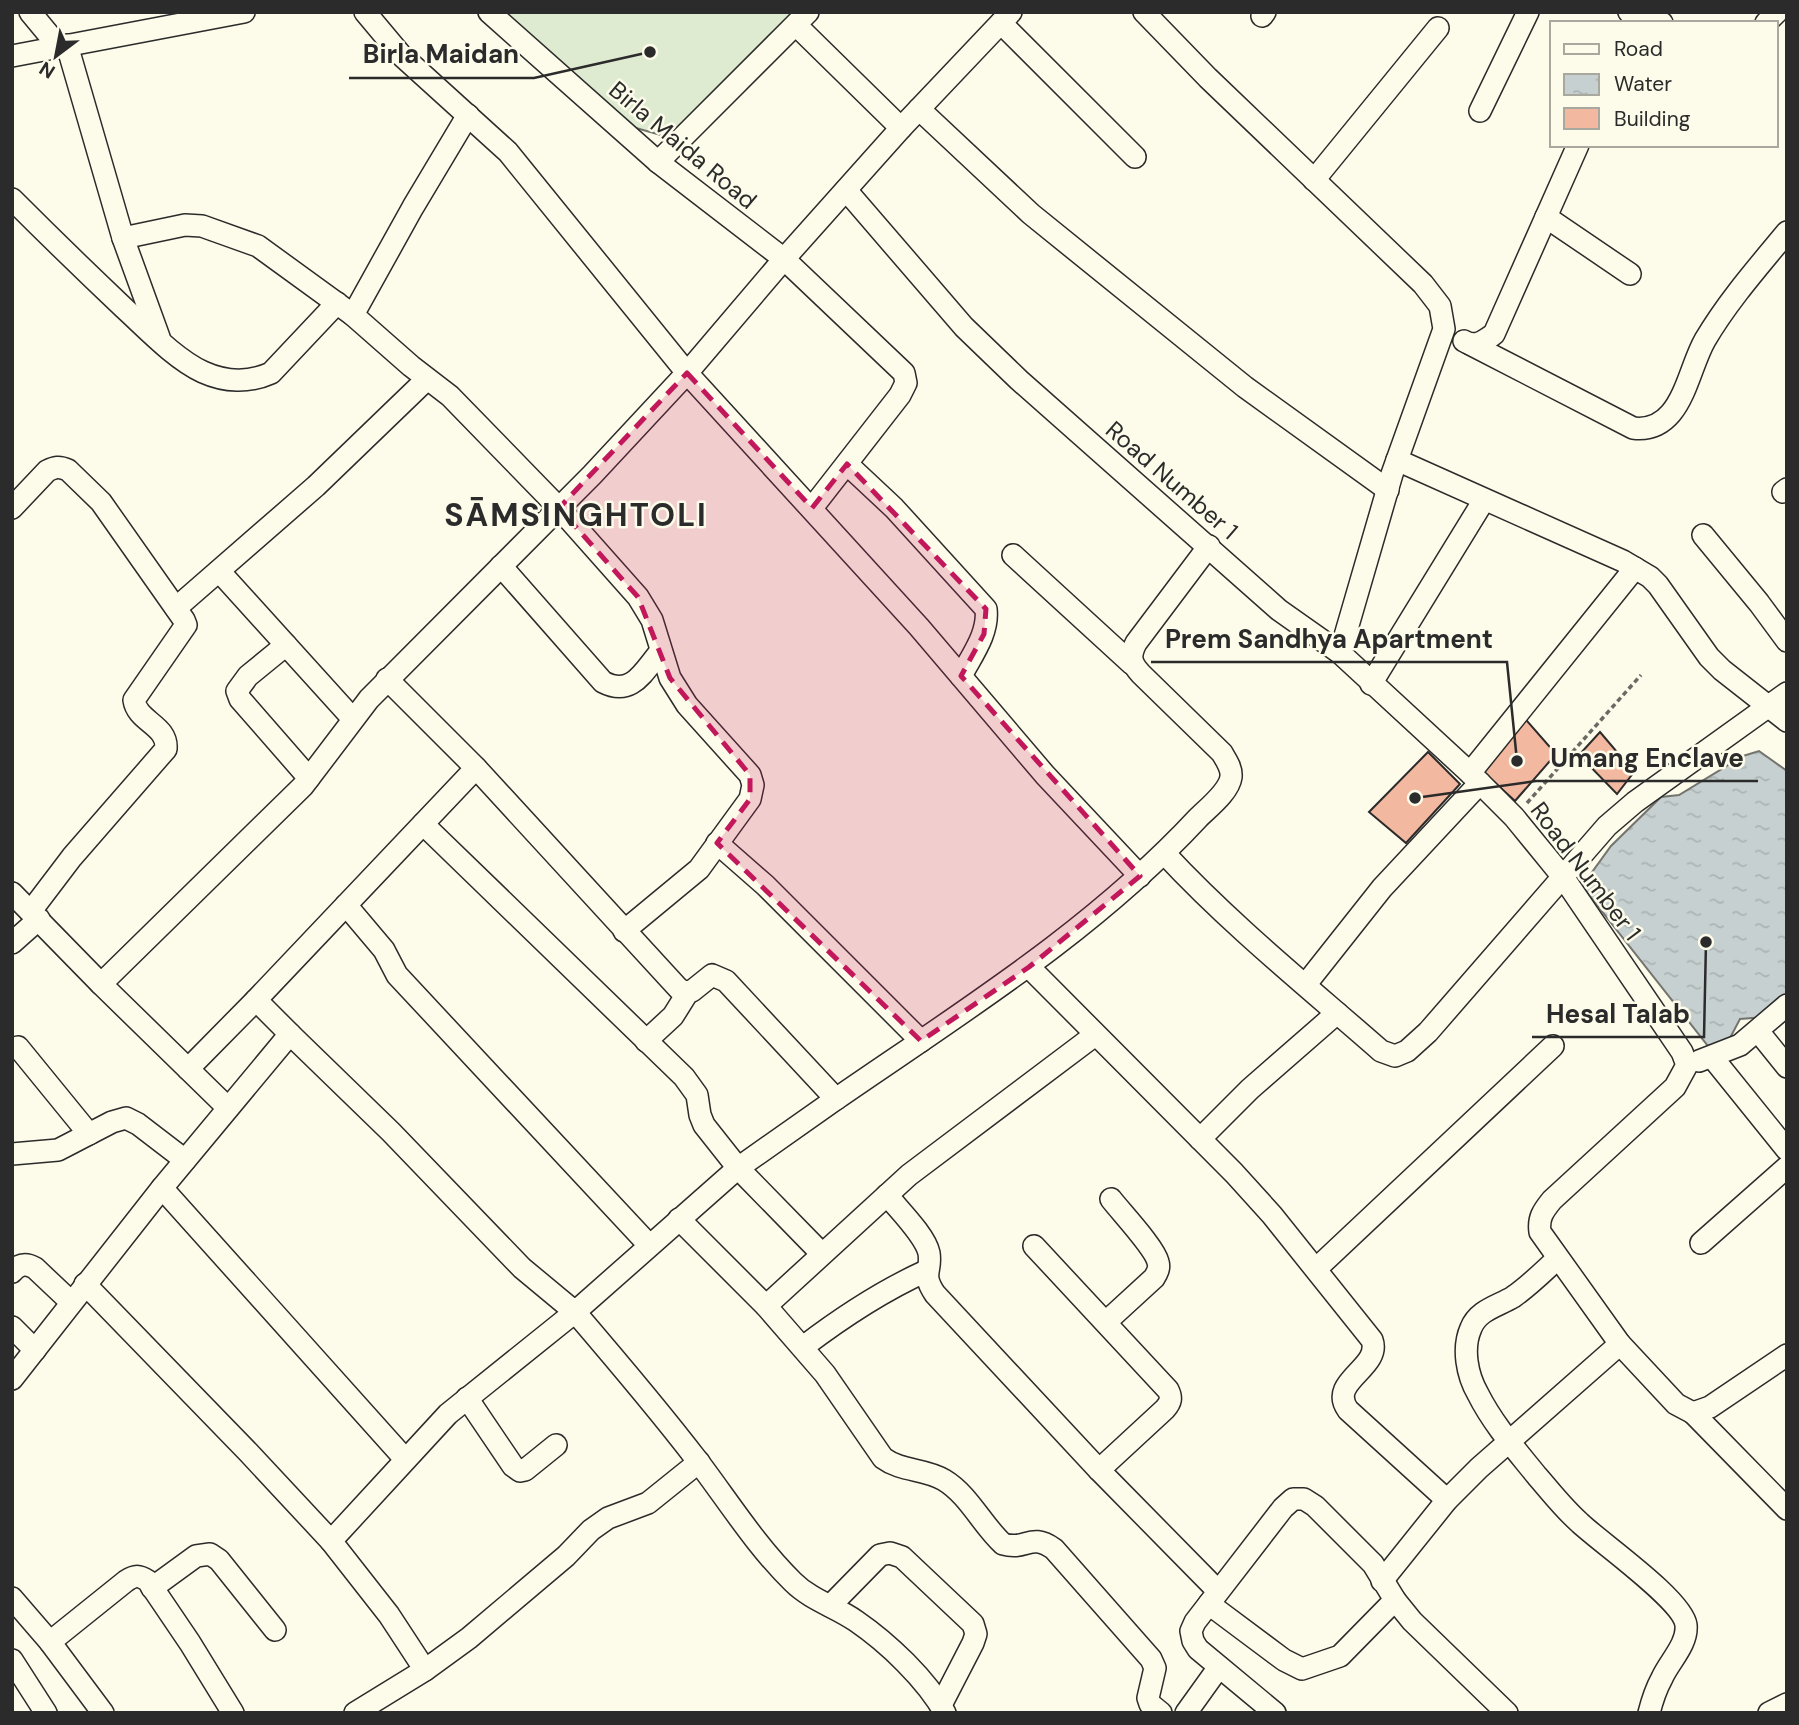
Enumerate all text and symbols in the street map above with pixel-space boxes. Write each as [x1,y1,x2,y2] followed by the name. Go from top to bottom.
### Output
[21,21,91,91] north arrow
[1550,21,1778,147] legend
[349,31,534,78] callout: Birla Maidan
[1614,35,1663,63] text: Road
[363,37,519,71] text: Birla Maidan
[35,56,60,84] text: N
[1614,70,1672,98] text: Water
[603,74,763,216] street label: Birla Maida Road
[1614,105,1691,133] text: Building
[1099,414,1245,546] street label: Road Number 1
[444,494,708,536] district label: SĀMSINGHTOLI
[1151,615,1507,662] callout: Prem Sandhya Apartment
[1165,622,1493,656] text: Prem Sandhya Apartment
[1536,734,1758,781] callout: Umang Enclave
[1550,741,1744,775] text: Umang Enclave
[1524,796,1648,946] street label: Road Number 1
[1532,990,1704,1037] callout: Hesal Talab
[1546,997,1690,1031] text: Hesal Talab

